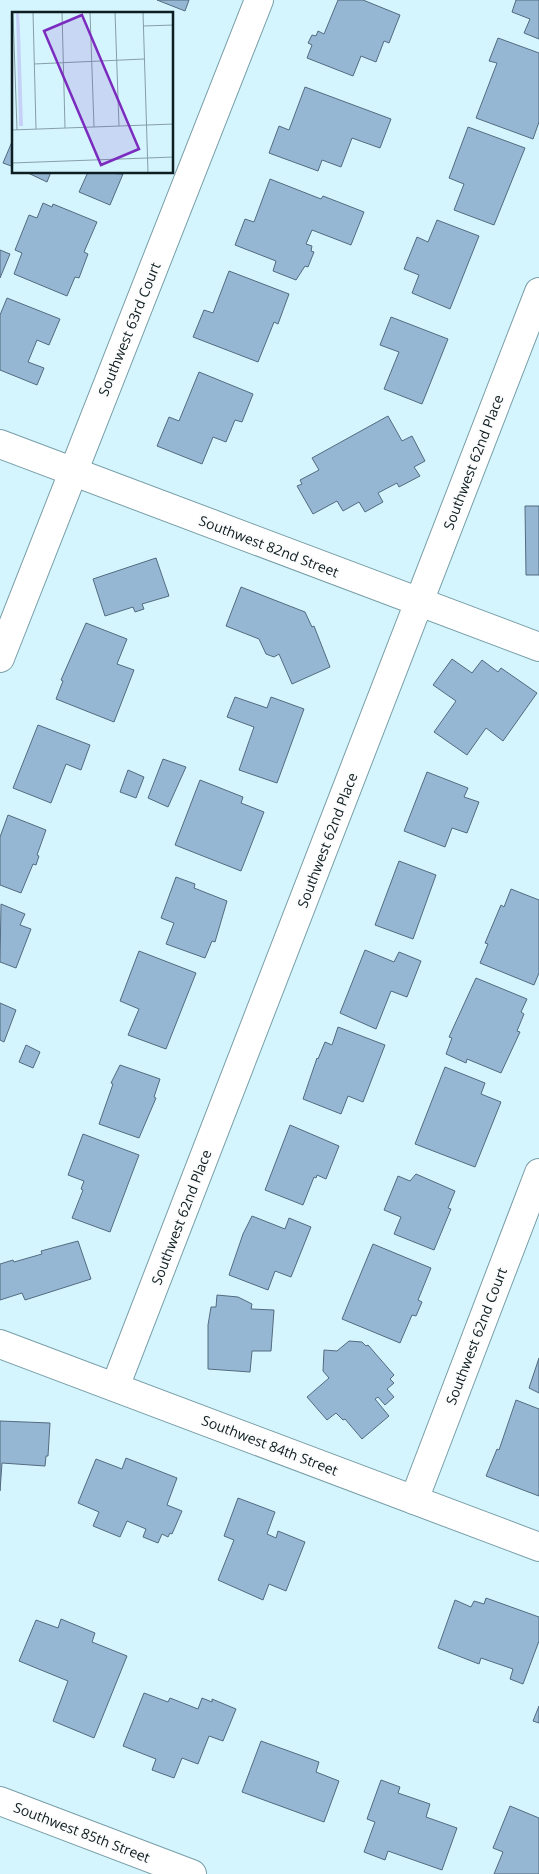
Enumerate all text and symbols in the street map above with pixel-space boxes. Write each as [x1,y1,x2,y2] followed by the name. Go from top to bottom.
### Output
[12,12,174,174] inset map
[93,259,165,399] street label: Southwest 63rd Court
[438,392,508,532] street label: Southwest 62nd Place
[196,511,342,581] street label: Southwest 82nd Street
[292,770,362,910] street label: Southwest 62nd Place
[146,1147,216,1287] street label: Southwest 62nd Place
[441,1265,511,1407] street label: Southwest 62nd Court
[199,1410,341,1480] street label: Southwest 84th Street
[11,1797,153,1867] street label: Southwest 85th Street

